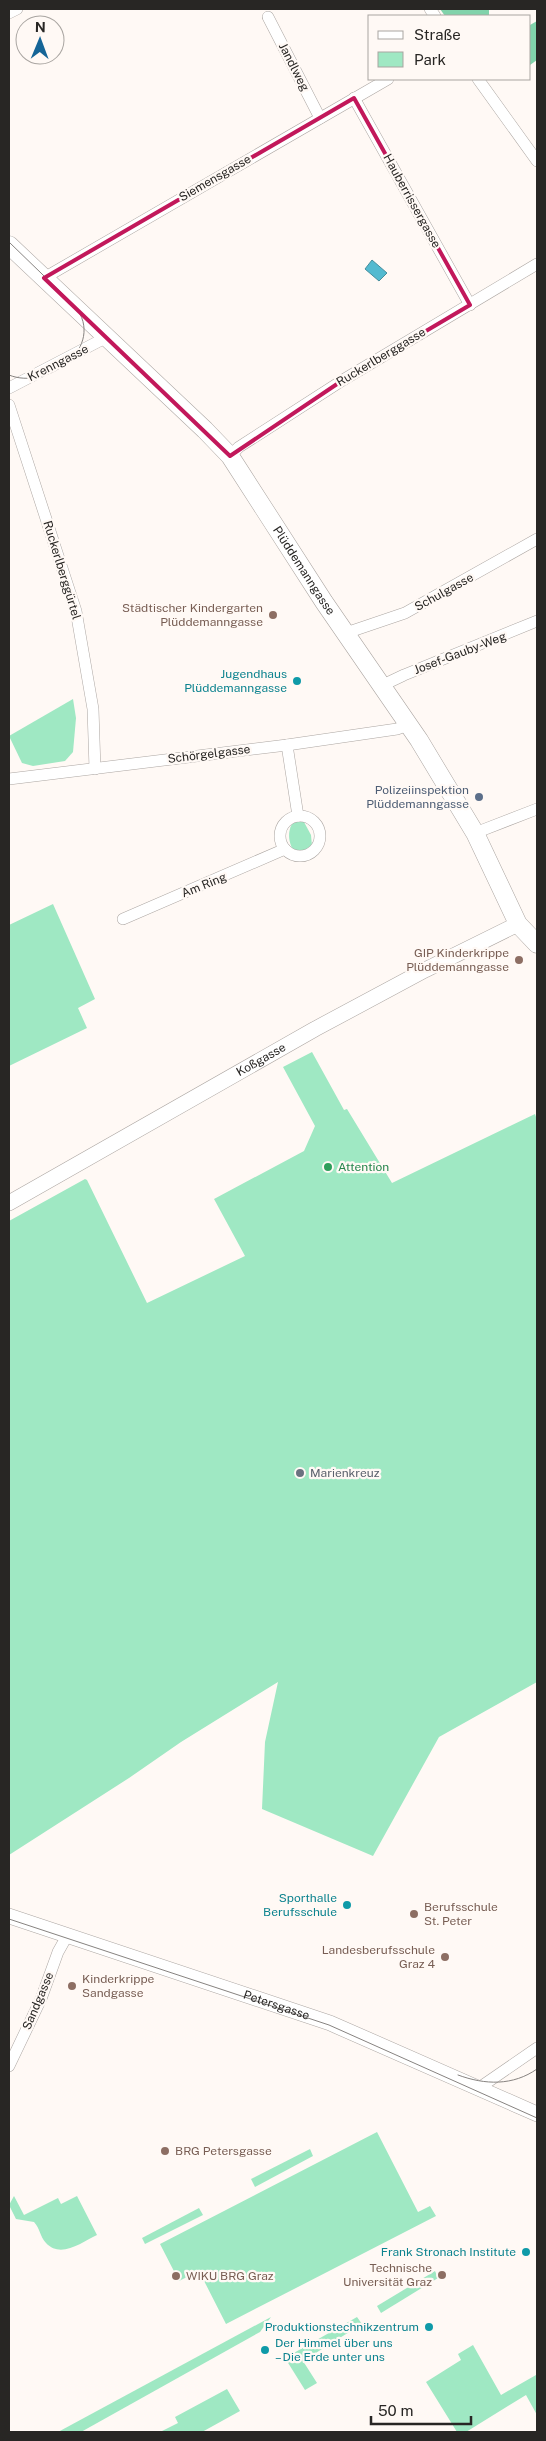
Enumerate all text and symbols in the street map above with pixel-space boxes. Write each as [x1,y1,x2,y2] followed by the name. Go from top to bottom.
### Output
[15,15,65,65] north arrow
[368,15,531,80] legend
[35,19,46,35] text: N
[414,26,461,43] text: Straße
[276,41,312,93] street label: Jandlweg
[414,51,446,68] text: Park
[177,152,254,204] street label: Siemensgasse
[380,152,444,251] street label: Hauberrissergasse
[334,325,428,389] street label: Ruckerlberggasse
[25,342,91,384] street label: Krenngasse
[40,519,84,621] street label: Ruckerlberggürtel
[270,524,338,618] street label: Plüddemanngasse
[412,570,476,614] street label: Schulgasse
[122,601,263,629] place label: Städtischer Kindergarten Plüddemanngasse
[267,609,279,621] marker: Städtischer Kindergarten Plüddemanngasse
[412,629,508,677] street label: Josef-Gauby-Weg
[184,667,287,695] place label: Jugendhaus Plüddemanngasse
[291,675,303,687] marker: Jugendhaus Plüddemanngasse
[167,742,251,766] street label: Schörgelgasse
[366,783,469,811] place label: Polizeiinspektion Plüddemanngasse
[473,791,485,803] marker: Polizeiinspektion Plüddemanngasse
[179,870,229,900] street label: Am Ring
[406,946,509,974] place label: GIP Kinderkrippe Plüddemanngasse
[513,954,525,966] marker: GIP Kinderkrippe Plüddemanngasse
[234,1040,288,1079] street label: Koßgasse
[338,1160,389,1174] place label: Attention
[322,1161,334,1173] marker: Attention
[310,1466,380,1480] place label: Marienkreuz
[294,1467,306,1479] marker: Marienkreuz
[263,1891,337,1919] place label: Sporthalle Berufsschule
[341,1899,353,1911] marker: Sporthalle Berufsschule
[424,1900,498,1928] place label: Berufsschule St. Peter
[408,1908,420,1920] marker: Berufsschule St. Peter
[322,1943,435,1971] place label: Landesberufsschule Graz 4
[439,1951,451,1963] marker: Landesberufsschule Graz 4
[20,1970,57,2032] street label: Sandgasse
[82,1972,155,2000] place label: Kinderkrippe Sandgasse
[66,1980,78,1992] marker: Kinderkrippe Sandgasse
[242,1988,312,2023] street label: Petersgasse
[175,2144,272,2158] place label: BRG Petersgasse
[159,2145,171,2157] marker: BRG Petersgasse
[381,2245,516,2259] place label: Frank Stronach Institute
[520,2246,532,2258] marker: Frank Stronach Institute
[343,2261,432,2289] place label: Technische Universität Graz
[186,2269,274,2283] place label: WIKU BRG Graz
[436,2269,448,2281] marker: Technische Universität Graz
[170,2270,182,2282] marker: WIKU BRG Graz
[265,2320,419,2334] place label: Produktionstechnikzentrum
[423,2321,435,2333] marker: Produktionstechnikzentrum
[275,2336,393,2364] place label: Der Himmel über uns – Die Erde unter uns
[259,2344,271,2356] marker: Der Himmel über uns – Die Erde unter uns
[371,2394,471,2426] scale bar
[378,2402,413,2419] text: 50 m

